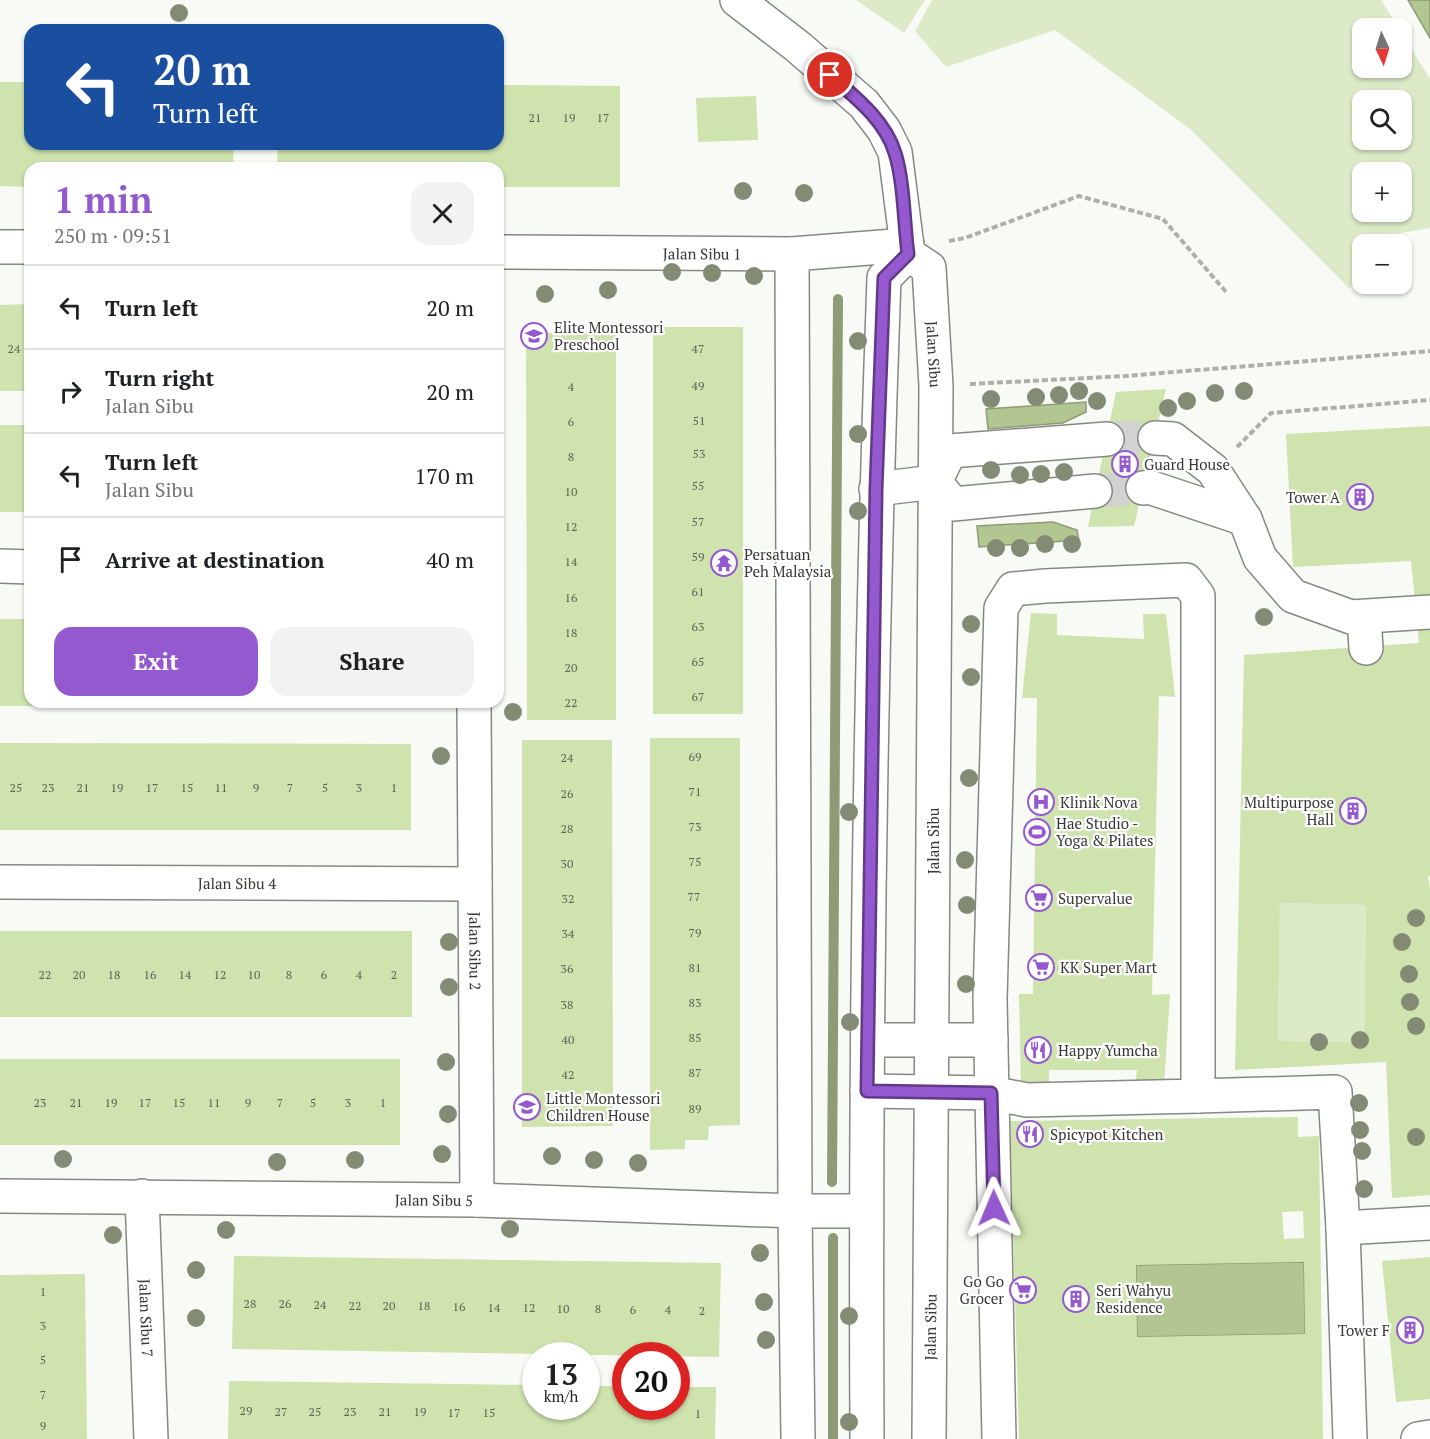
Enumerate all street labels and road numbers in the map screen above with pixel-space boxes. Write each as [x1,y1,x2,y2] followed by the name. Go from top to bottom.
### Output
[663,243,741,264] street label: Jalan Sibu 1
[922,320,946,388] street label: Jalan Sibu
[923,807,943,874] street label: Jalan Sibu
[198,873,276,893] street label: Jalan Sibu 4
[465,912,486,990] street label: Jalan Sibu 2
[395,1189,473,1210] street label: Jalan Sibu 5
[135,1278,158,1357] street label: Jalan Sibu 7
[919,1293,941,1361] street label: Jalan Sibu

